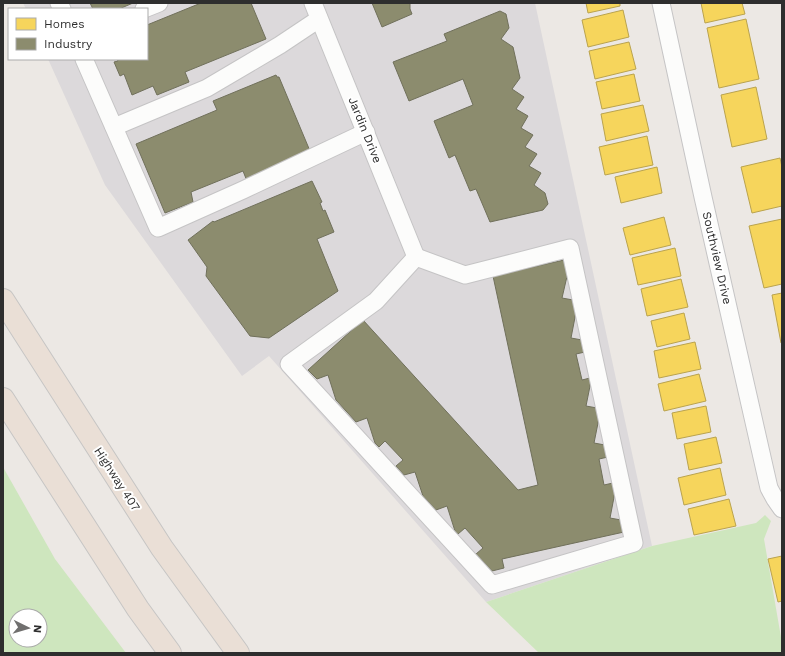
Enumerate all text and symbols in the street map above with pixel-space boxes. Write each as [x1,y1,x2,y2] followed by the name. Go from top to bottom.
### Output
[8,8,148,60] legend
[44,17,85,31] text: Homes
[44,37,93,51] text: Industry
[345,95,385,165] street label: Jardin Drive
[700,210,734,306] street label: Southview Drive
[91,444,143,514] street label: Highway 407
[8,608,48,648] north arrow
[31,624,44,633] text: N

